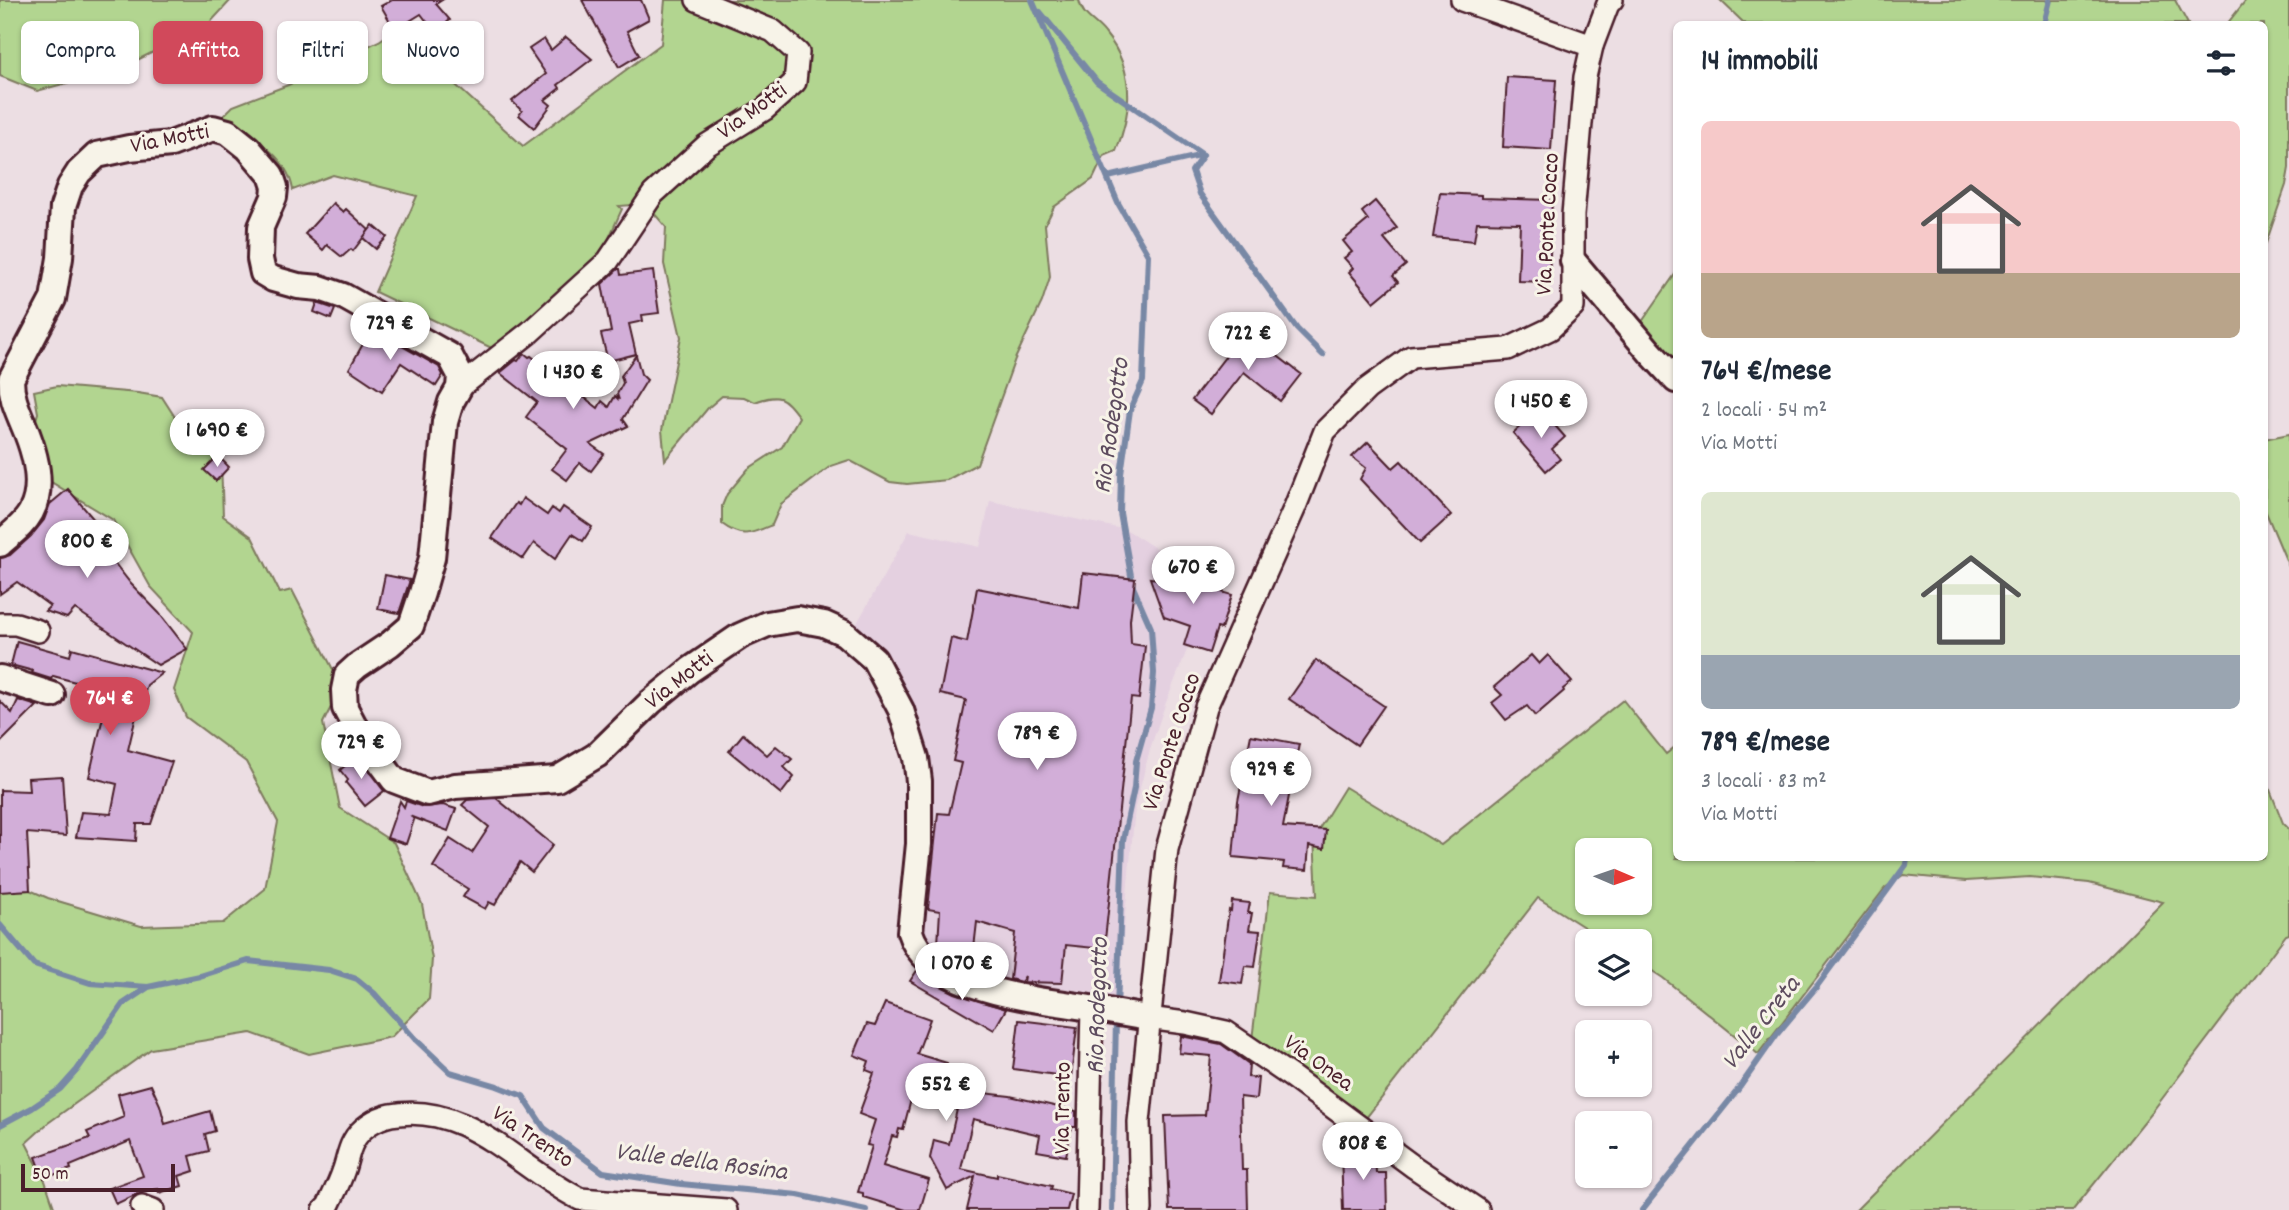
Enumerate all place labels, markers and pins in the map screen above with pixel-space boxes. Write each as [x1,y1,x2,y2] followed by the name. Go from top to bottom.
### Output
[341,302,439,362] pin: 729 €
[1199,312,1297,372] pin: 722 €
[508,352,638,411] pin: 1 430 €
[1476,380,1606,440] pin: 1 450 €
[152,410,282,469] pin: 1 690 €
[38,520,136,580] pin: 800 €
[1144,546,1242,606] pin: 670 €
[61,678,159,737] pin: 764 €
[988,712,1086,772] pin: 789 €
[312,722,410,781] pin: 729 €
[1222,748,1320,808] pin: 929 €
[897,942,1027,1002] pin: 1 070 €
[897,1064,995,1123] pin: 552 €
[1314,1122,1412,1182] pin: 808 €

